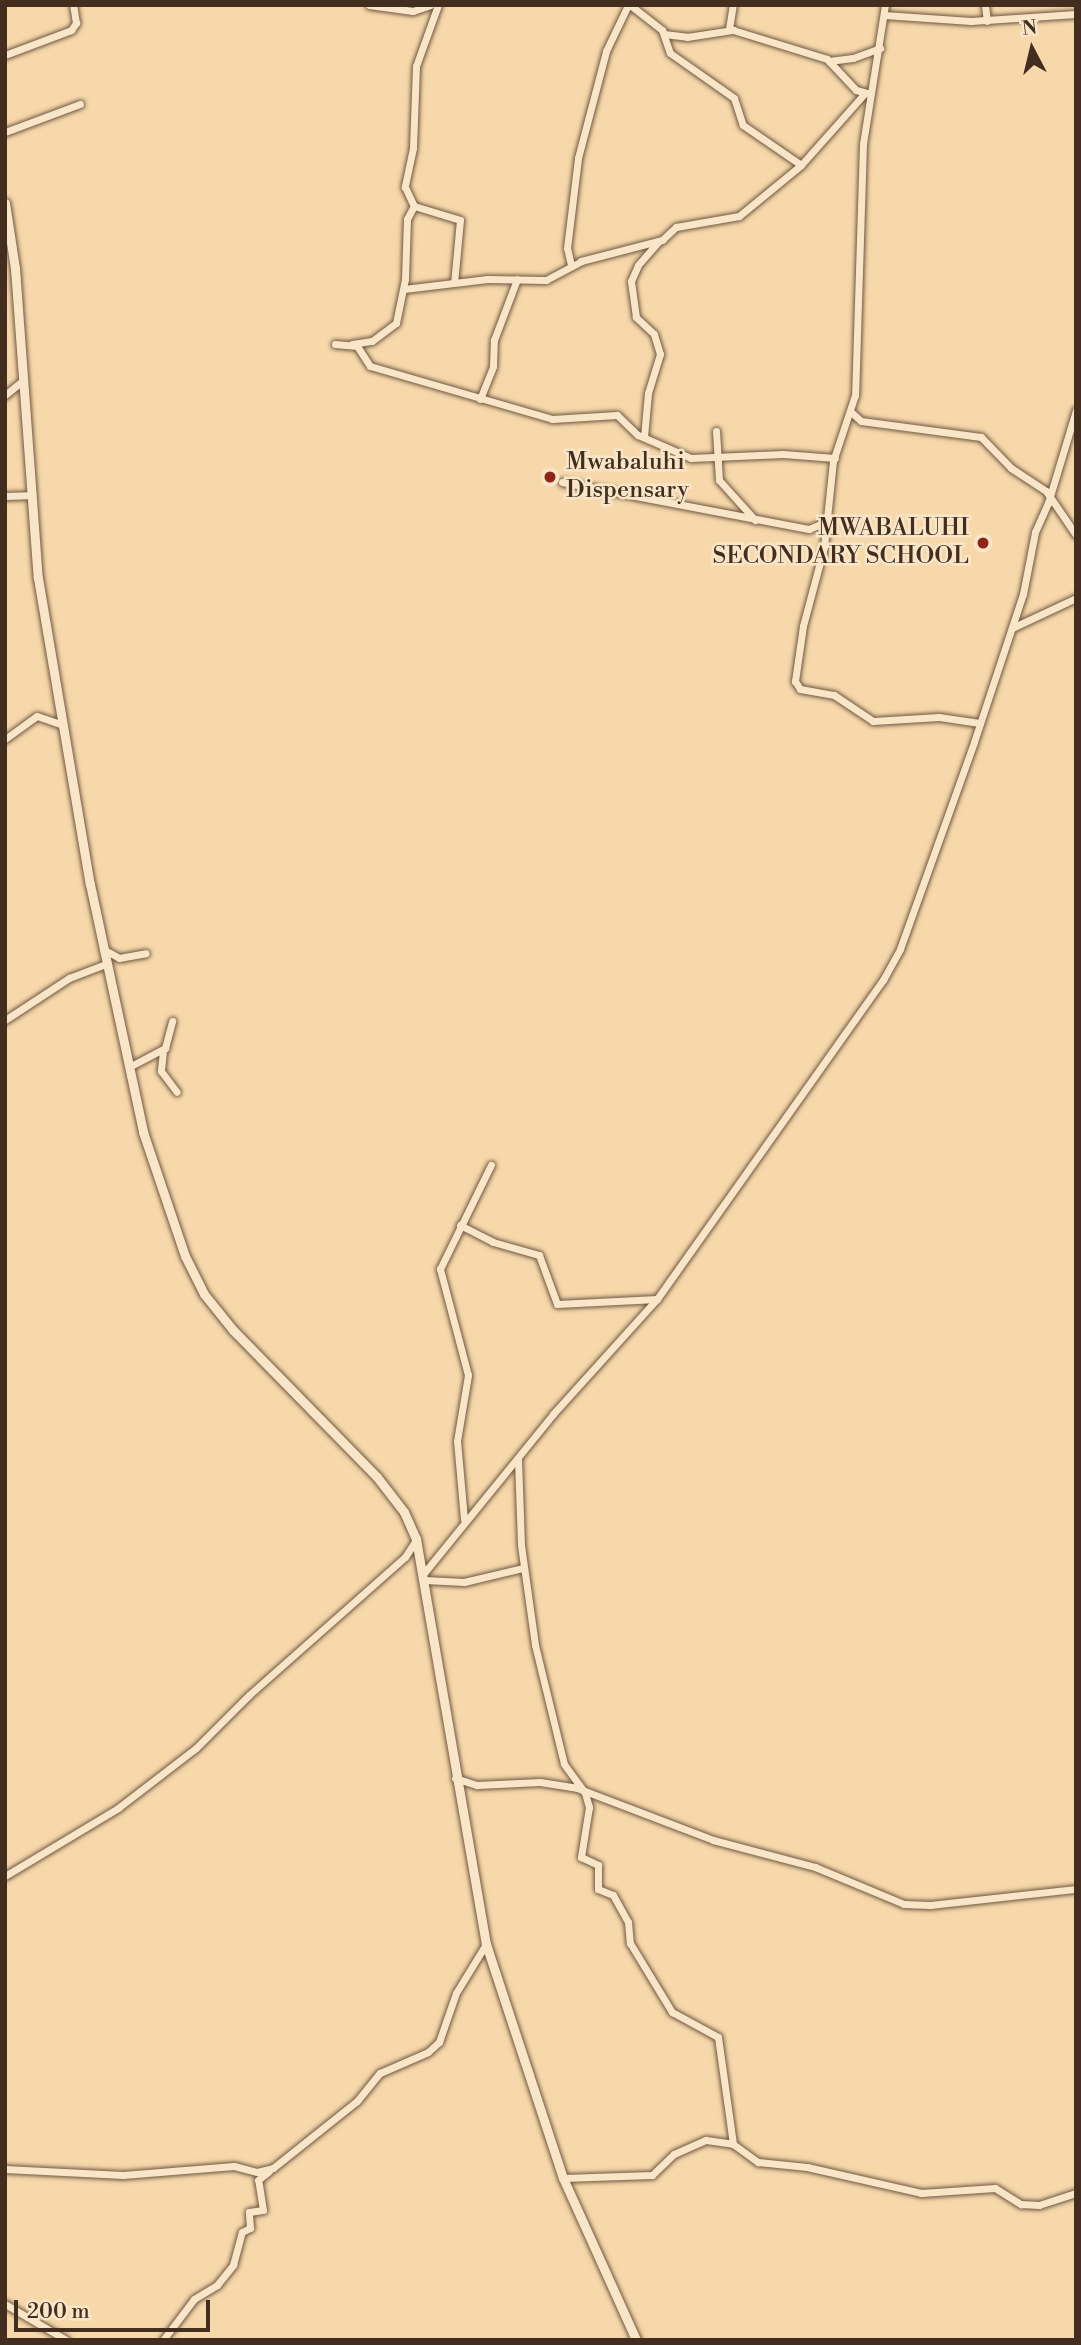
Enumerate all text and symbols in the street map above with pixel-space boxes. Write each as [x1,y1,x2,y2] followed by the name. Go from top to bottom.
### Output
[997,14,1067,84] north arrow
[1021,15,1038,41] text: N
[566,449,689,505] place label: Mwabaluhi Dispensary
[540,467,560,487] marker: Mwabaluhi Dispensary
[712,515,969,571] place label: MWABALUHI SECONDARY SCHOOL
[975,535,991,551] marker: MWABALUHI SECONDARY SCHOOL
[18,2286,214,2330] scale bar
[27,2299,90,2325] text: 200 m

